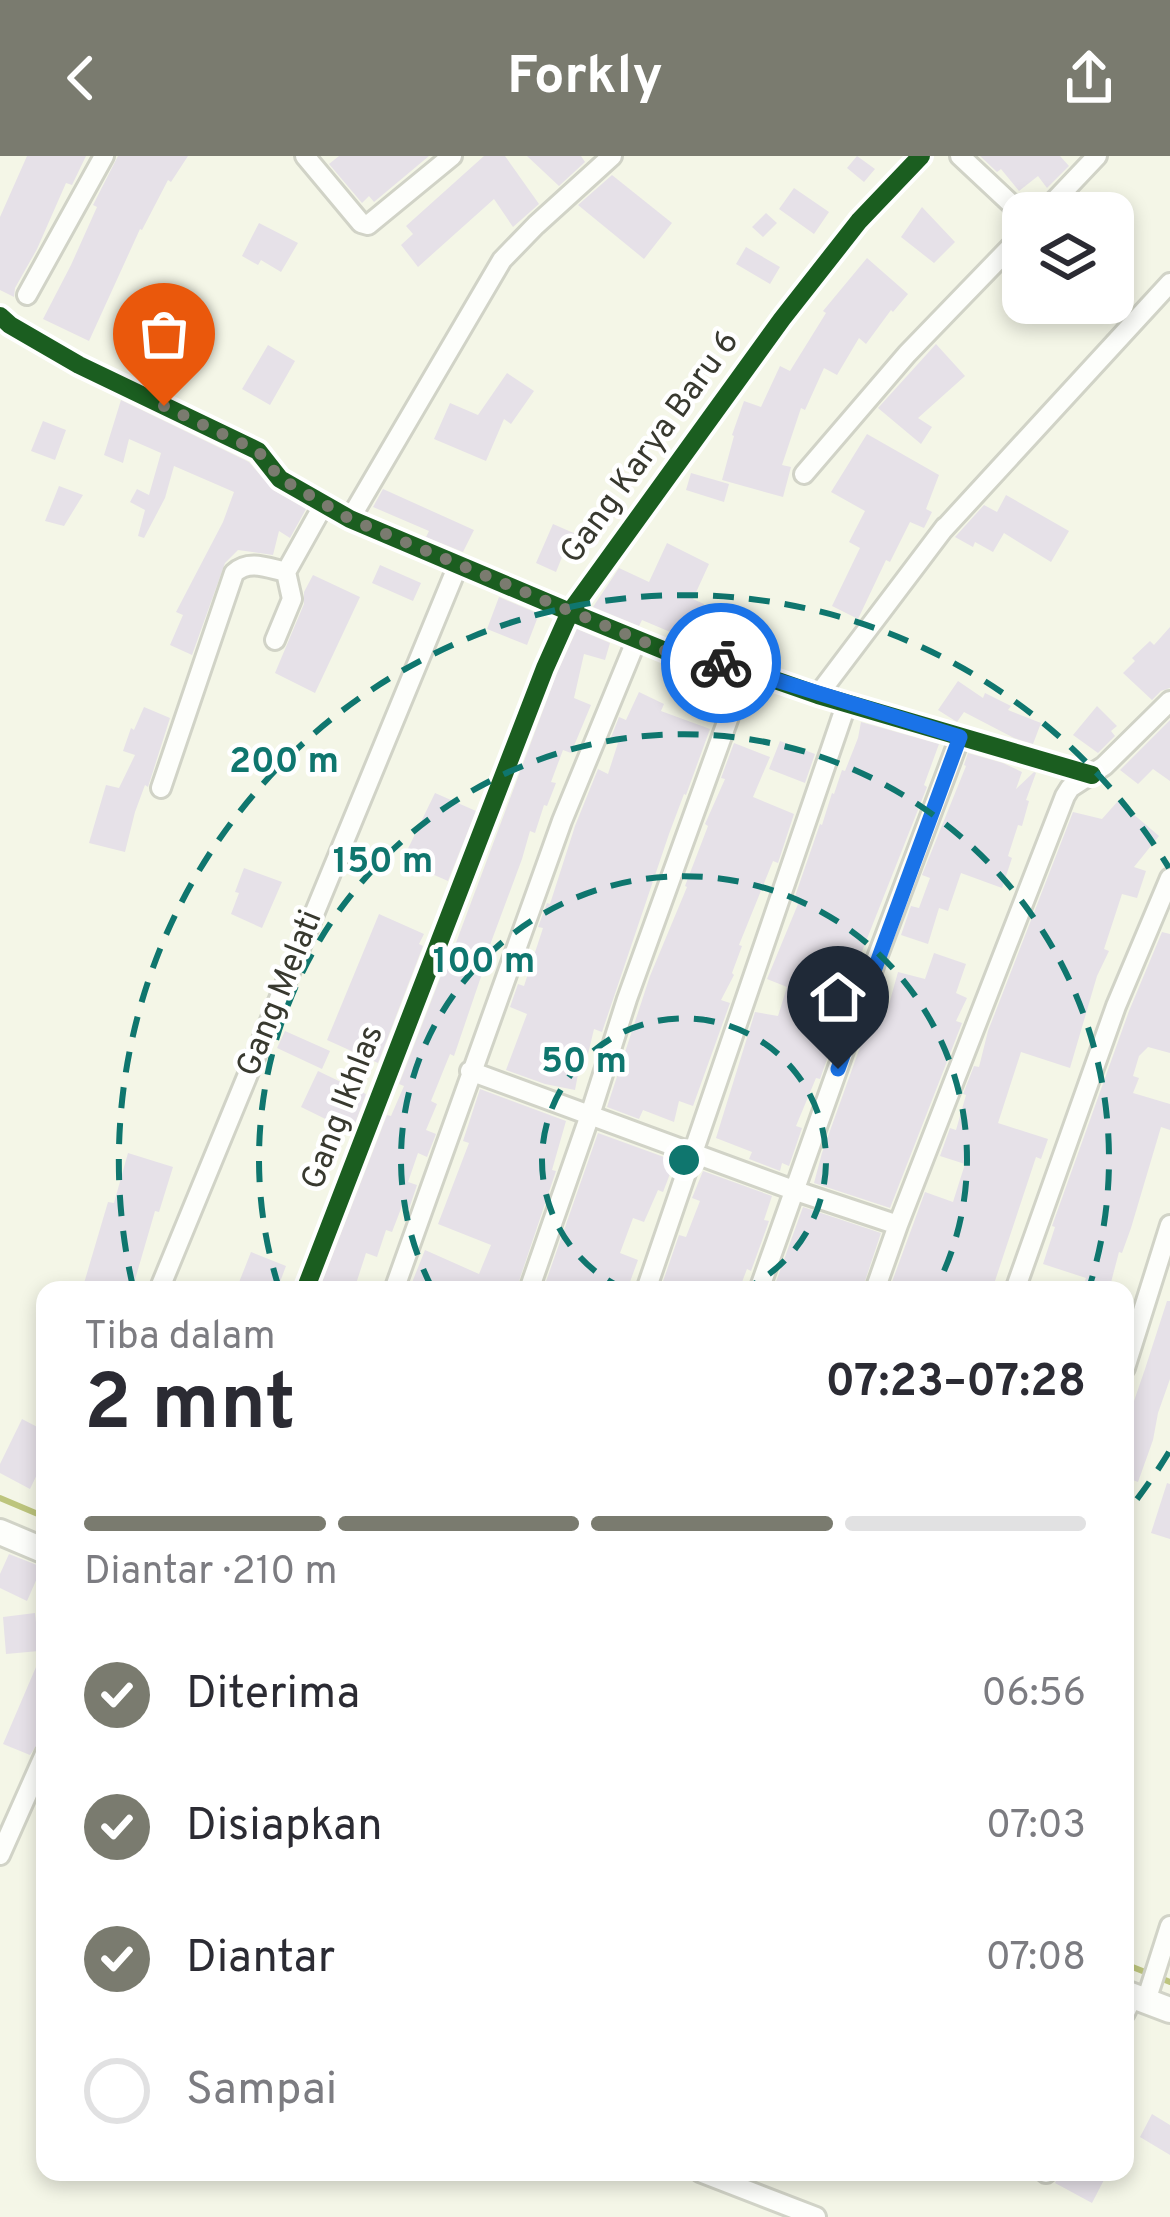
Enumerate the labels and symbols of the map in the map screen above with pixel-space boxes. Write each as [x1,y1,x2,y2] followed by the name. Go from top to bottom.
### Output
[113,283,215,406] pin
[552,323,750,573] street label: Gang Karya Baru 6
[661,603,781,723] courier
[229,740,339,786] text: 200 m
[333,840,433,886] text: 150 m
[229,905,333,1083] street label: Gang Melati
[433,940,535,986] text: 100 m
[787,946,889,1069] pin
[293,1020,395,1196] street label: Gang Ikhlas
[541,1040,627,1086] text: 50 m
[663,1139,705,1181] centre of rings

